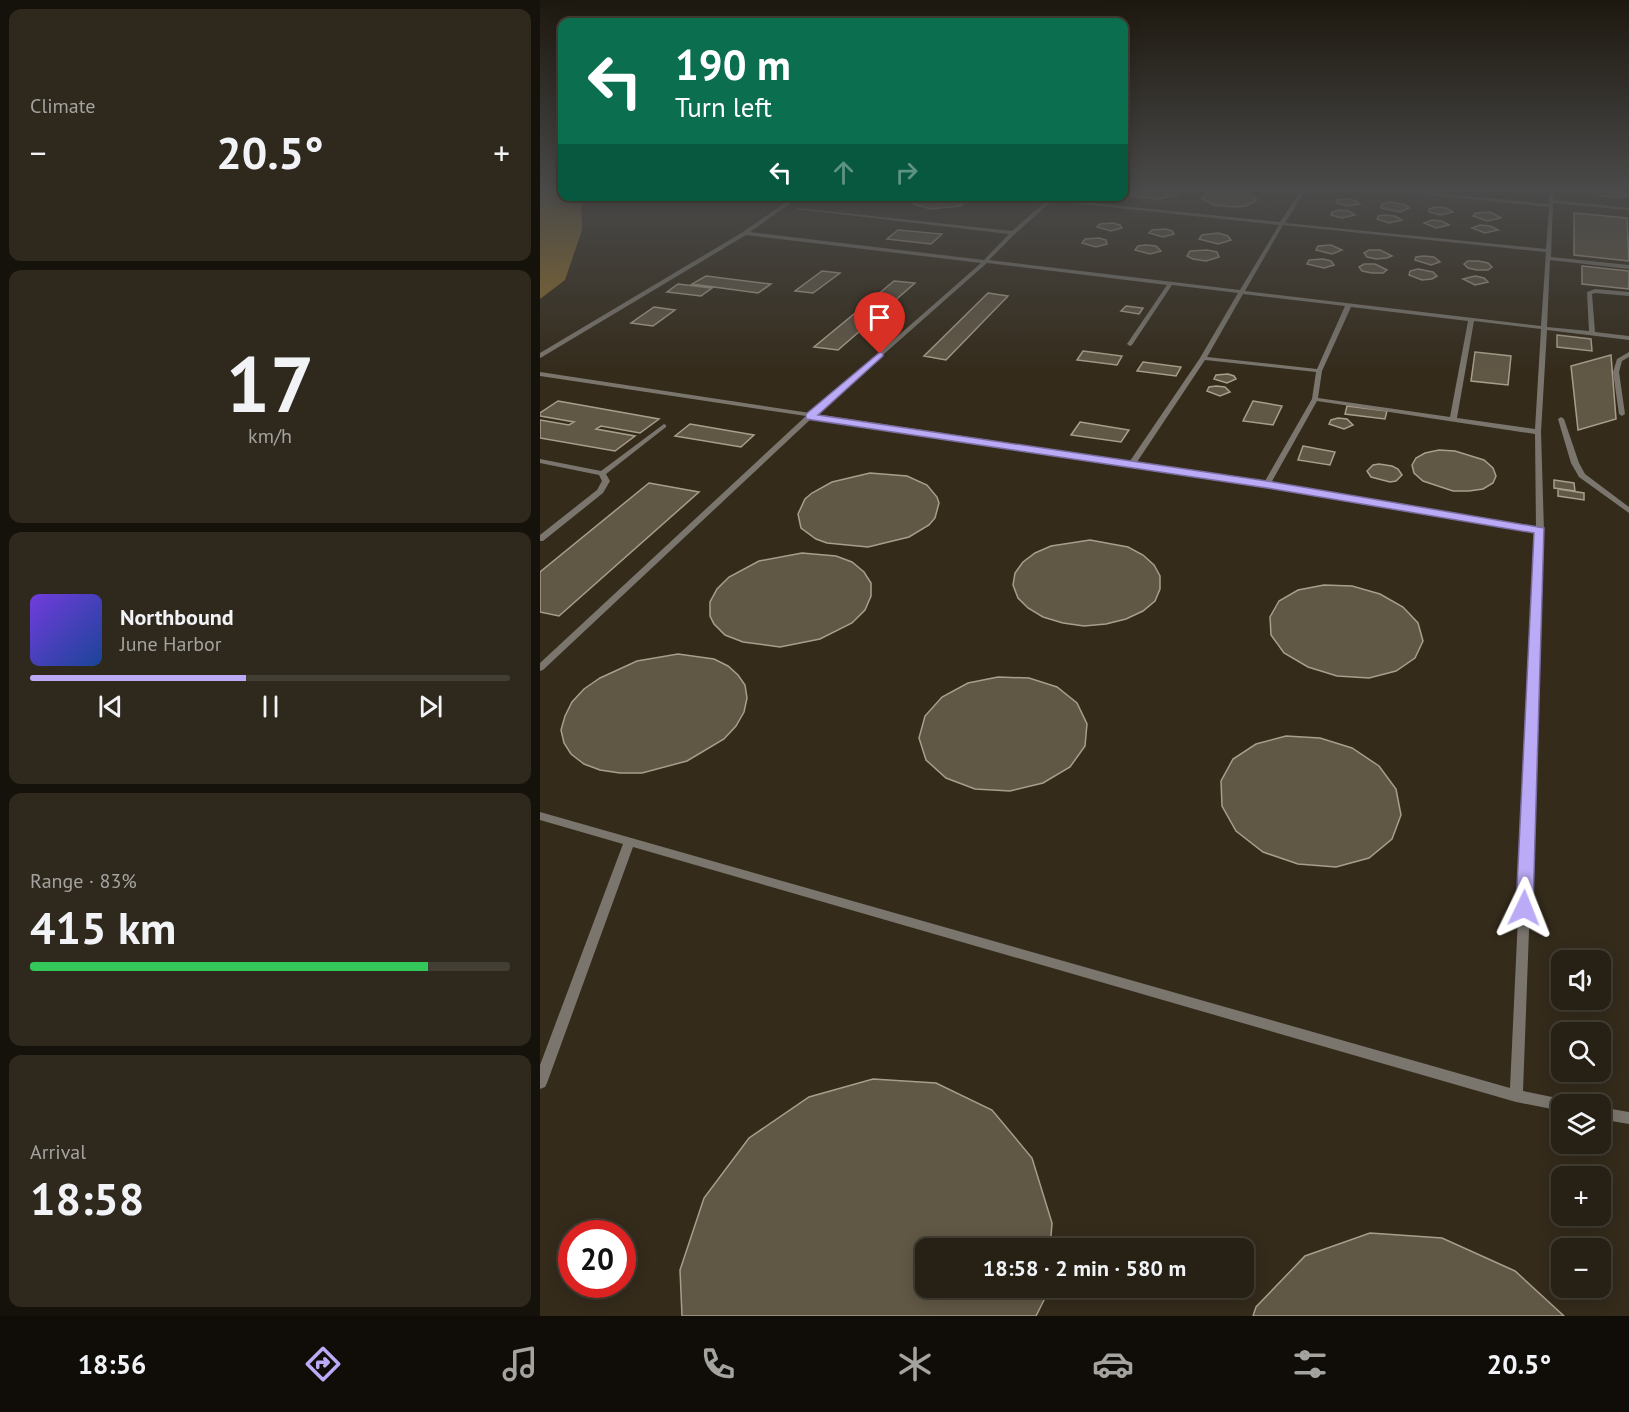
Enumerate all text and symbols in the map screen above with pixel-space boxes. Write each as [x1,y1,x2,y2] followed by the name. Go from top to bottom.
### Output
[675,37,791,92] text: 190 m
[576,42,654,120] icon: left
[675,90,772,124] text: Turn left
[30,93,96,119] text: Climate
[216,123,324,181] text: 20.5°
[30,131,47,174] text: −
[493,131,510,174] text: +
[764,156,797,189] icon: left
[827,156,860,189] icon: ahead
[890,156,923,189] icon: right
[854,292,905,354] pin
[863,301,896,334] icon: arrive
[226,333,314,434] text: 17
[248,423,292,449] text: km/h
[120,603,234,631] text: Northbound
[120,631,222,657] text: June Harbor
[94,690,127,723] icon: previous
[254,690,287,723] icon: pause
[414,690,447,723] icon: next
[30,868,137,894] text: Range · 83%
[1492,876,1556,940] position arrow
[30,898,176,956] text: 415 km
[1551,950,1611,1298] map controls
[1551,950,1611,1010] button: sound
[1551,1022,1611,1082] button: search
[1551,1094,1611,1154] button: layers
[30,1139,86,1165] text: Arrival
[1551,1166,1611,1226] button: +
[30,1169,144,1227] text: 18:58
[558,1220,636,1298] speed limit sign: 20
[1551,1238,1611,1298] button: −
[983,1254,1186,1282] text: 18:58 · 2 min · 580 m
[302,1343,344,1385] icon: directions
[499,1343,541,1385] icon: music
[697,1343,739,1385] icon: phone
[894,1343,936,1385] icon: climate
[1092,1343,1134,1385] icon: car
[1289,1343,1331,1385] icon: filters
[78,1347,146,1381] text: 18:56
[1487,1347,1551,1381] text: 20.5°

